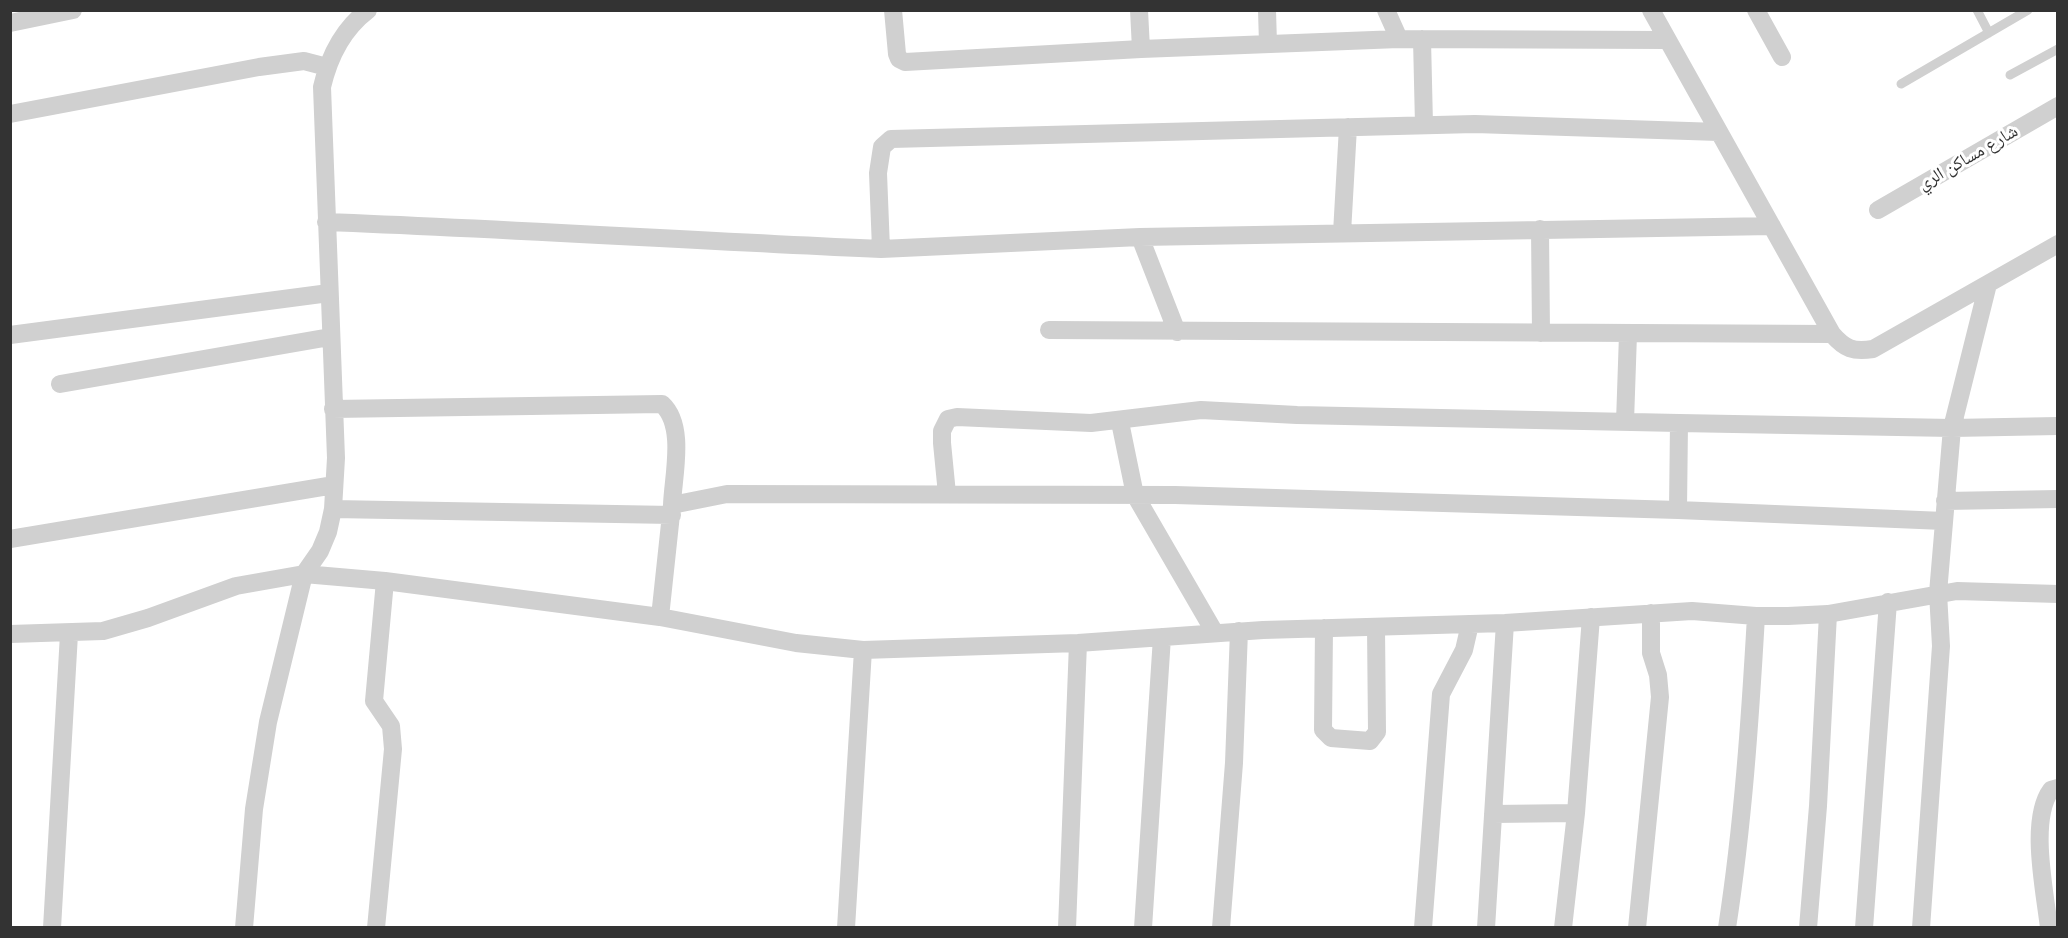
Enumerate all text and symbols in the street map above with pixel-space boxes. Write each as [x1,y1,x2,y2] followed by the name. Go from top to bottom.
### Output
[1914,121,2022,195] street label: شارع مساكن الري

